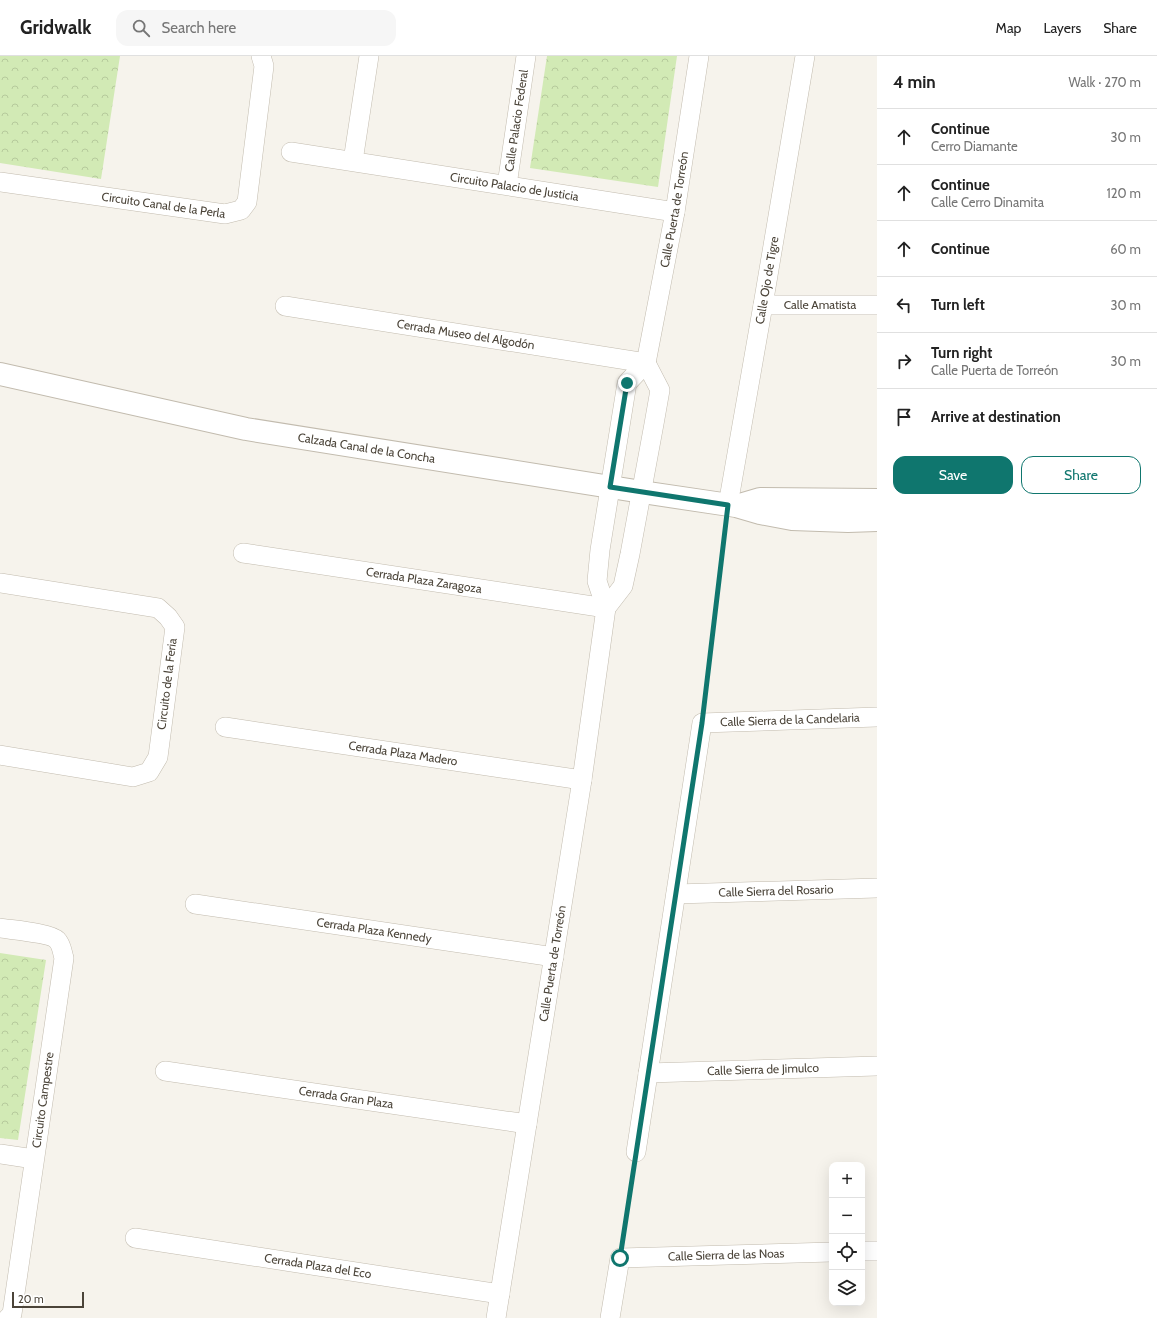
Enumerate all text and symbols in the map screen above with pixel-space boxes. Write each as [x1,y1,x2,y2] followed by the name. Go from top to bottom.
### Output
[116,10,396,46] search box
[20,16,92,39] text: Gridwalk
[130,17,152,39] icon: search
[162,19,236,37] text: Search here
[996,19,1021,37] text: Map
[1043,19,1081,37] text: Layers
[1103,19,1137,37] text: Share
[501,68,531,173] street label: Calle Palacio Federal
[893,72,936,92] text: 4 min
[1069,74,1141,90] text: Walk · 270 m
[931,120,990,138] text: Continue
[893,126,915,148] icon: ahead
[1111,129,1141,145] text: 30 m
[931,138,1018,154] text: Cerro Diamante
[656,150,691,269] street label: Calle Puerta de Torreón
[449,169,580,204] street label: Circuito Palacio de Justicia
[931,176,990,194] text: Continue
[893,182,915,204] icon: ahead
[1107,185,1141,201] text: 120 m
[101,189,227,221] street label: Circuito Canal de la Perla
[931,194,1044,210] text: Calle Cerro Dinamita
[752,235,781,325] street label: Calle Ojo de Tigre
[893,238,915,260] icon: ahead
[931,240,990,258] text: Continue
[1110,241,1141,257] text: 60 m
[893,294,915,316] icon: left
[931,296,985,314] text: Turn left
[784,297,857,312] street label: Calle Amatista
[1111,297,1141,313] text: 30 m
[396,316,536,352] street label: Cerrada Museo del Algodón
[931,344,992,362] text: Turn right
[893,350,915,372] icon: right
[1111,353,1141,369] text: 30 m
[931,362,1058,378] text: Calle Puerta de Torreón
[618,374,636,392] route end
[893,406,915,428] icon: arrive
[931,408,1061,426] text: Arrive at destination
[297,429,436,466] street label: Calzada Canal de la Concha
[893,456,1013,494] button: Save
[1021,456,1141,494] button: Share
[365,564,483,596] street label: Cerrada Plaza Zaragoza
[153,637,180,731] street label: Circuito de la Feria
[720,710,860,729] street label: Calle Sierra de la Candelaria
[348,737,459,768] street label: Cerrada Plaza Madero
[718,881,834,900] street label: Calle Sierra del Rosario
[535,904,569,1023] street label: Calle Puerta de Torreón
[316,914,433,946] street label: Cerrada Plaza Kennedy
[28,1051,57,1149] street label: Circuito Campestre
[707,1060,819,1078] street label: Calle Sierra de Jimulco
[298,1083,395,1111] street label: Cerrada Gran Plaza
[829,1162,865,1306] map controls
[829,1162,865,1198] button: +
[829,1198,865,1234] button: −
[829,1234,865,1270] button: locate
[668,1245,785,1264] street label: Calle Sierra de las Noas
[611,1249,629,1267] route start
[263,1250,373,1281] street label: Cerrada Plaza del Eco
[829,1270,865,1306] button: layers
[12,1290,84,1309] scale bar
[18,1292,44,1306] text: 20 m

